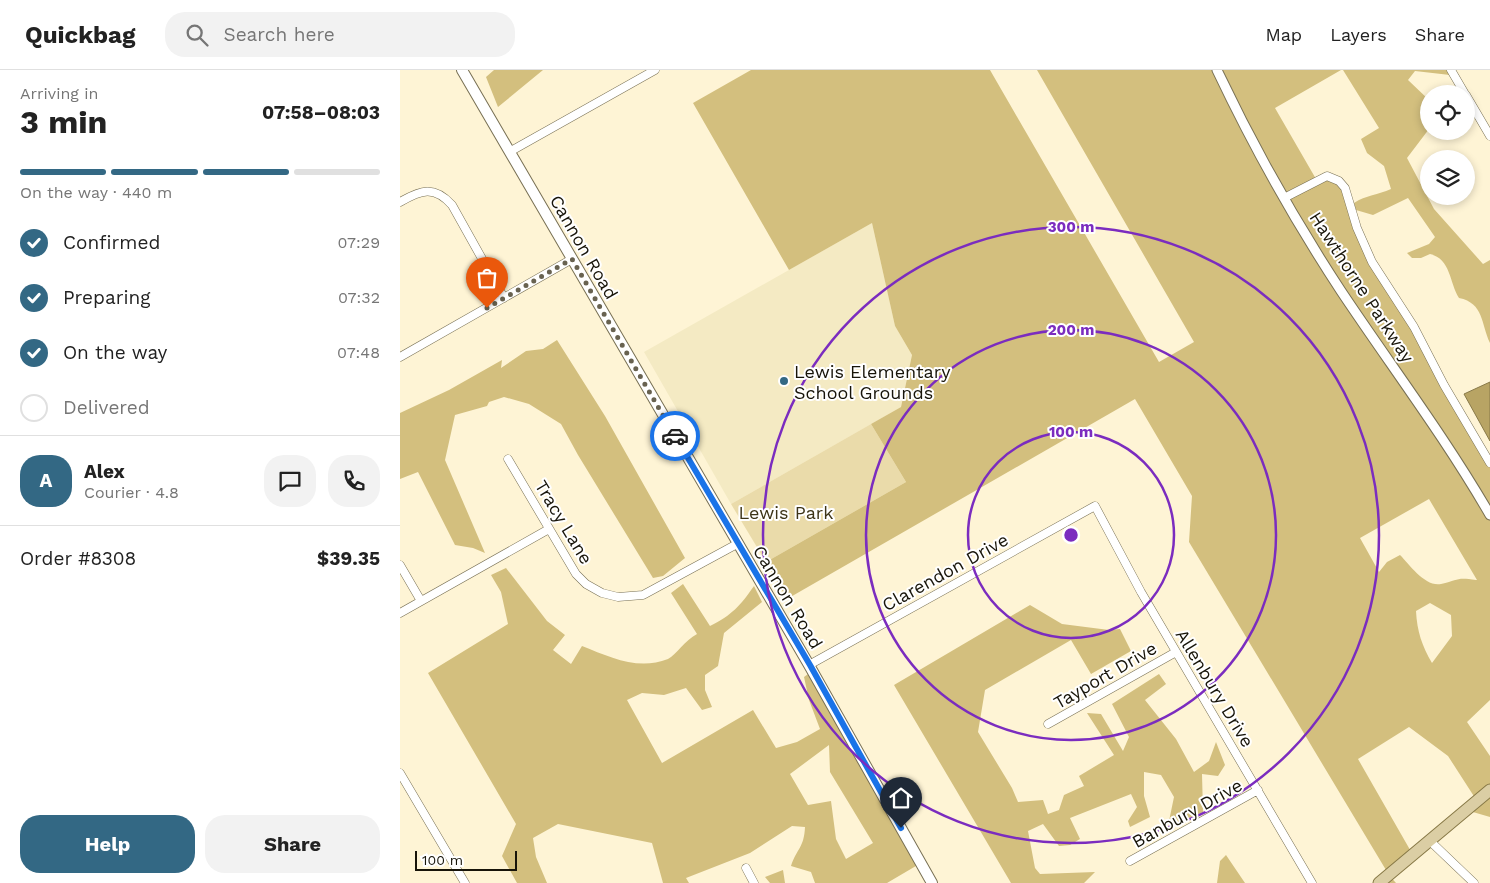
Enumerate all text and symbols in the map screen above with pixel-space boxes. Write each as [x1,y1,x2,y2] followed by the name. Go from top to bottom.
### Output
[165,12,515,57] search box
[25,21,135,49] text: Quickbag
[183,21,211,49] icon: search
[223,23,335,46] text: Search here
[1265,24,1302,45] text: Map
[1330,24,1387,45] text: Layers
[1415,24,1465,45] text: Share
[20,84,98,103] text: Arriving in
[1420,85,1475,205] map controls
[1420,85,1475,140] button: locate
[262,101,380,124] text: 07:58–08:03
[20,103,107,141] text: 3 min
[1420,150,1475,205] button: layers
[20,183,172,202] text: On the way · 440 m
[546,191,622,303] street label: Cannon Road
[1305,208,1419,367] street label: Hawthorne Parkway
[1048,218,1094,236] text: 300 m
[20,229,48,257] icon: check
[63,231,160,254] text: Confirmed
[337,233,380,252] text: 07:29
[466,257,508,308] pin
[473,264,501,292] icon: bag
[20,284,48,312] icon: check
[63,286,150,309] text: Preparing
[338,288,380,307] text: 07:32
[1048,321,1094,339] text: 200 m
[20,339,48,367] icon: check
[63,341,167,364] text: On the way
[337,343,380,362] text: 07:48
[794,361,951,403] place label: Lewis Elementary School Grounds
[778,375,790,387] marker: Lewis Elementary School Grounds
[63,396,150,419] text: Delivered
[650,411,700,461] courier
[661,422,689,450] icon: car
[1049,423,1093,441] text: 100 m
[264,455,316,507] button: chat
[328,455,380,507] button: phone
[84,460,125,483] text: Alex
[40,469,52,492] text: A
[531,476,597,568] street label: Tracy Lane
[84,483,179,502] text: Courier · 4.8
[739,502,833,523] park label: Lewis Park
[1062,526,1080,544] centre of rings
[878,529,1012,615] street label: Clarendon Drive
[749,542,827,652] street label: Cannon Road
[20,547,136,570] text: Order #8308
[317,547,380,570] text: $39.35
[1172,625,1258,751] street label: Allenbury Drive
[1050,637,1160,713] street label: Tayport Drive
[1128,774,1246,852] street label: Banbury Drive
[880,777,922,828] pin
[887,784,915,812] icon: home
[20,815,195,873] button: Help
[205,815,380,873] button: Share
[415,848,518,871] scale bar
[422,852,463,868] text: 100 m

